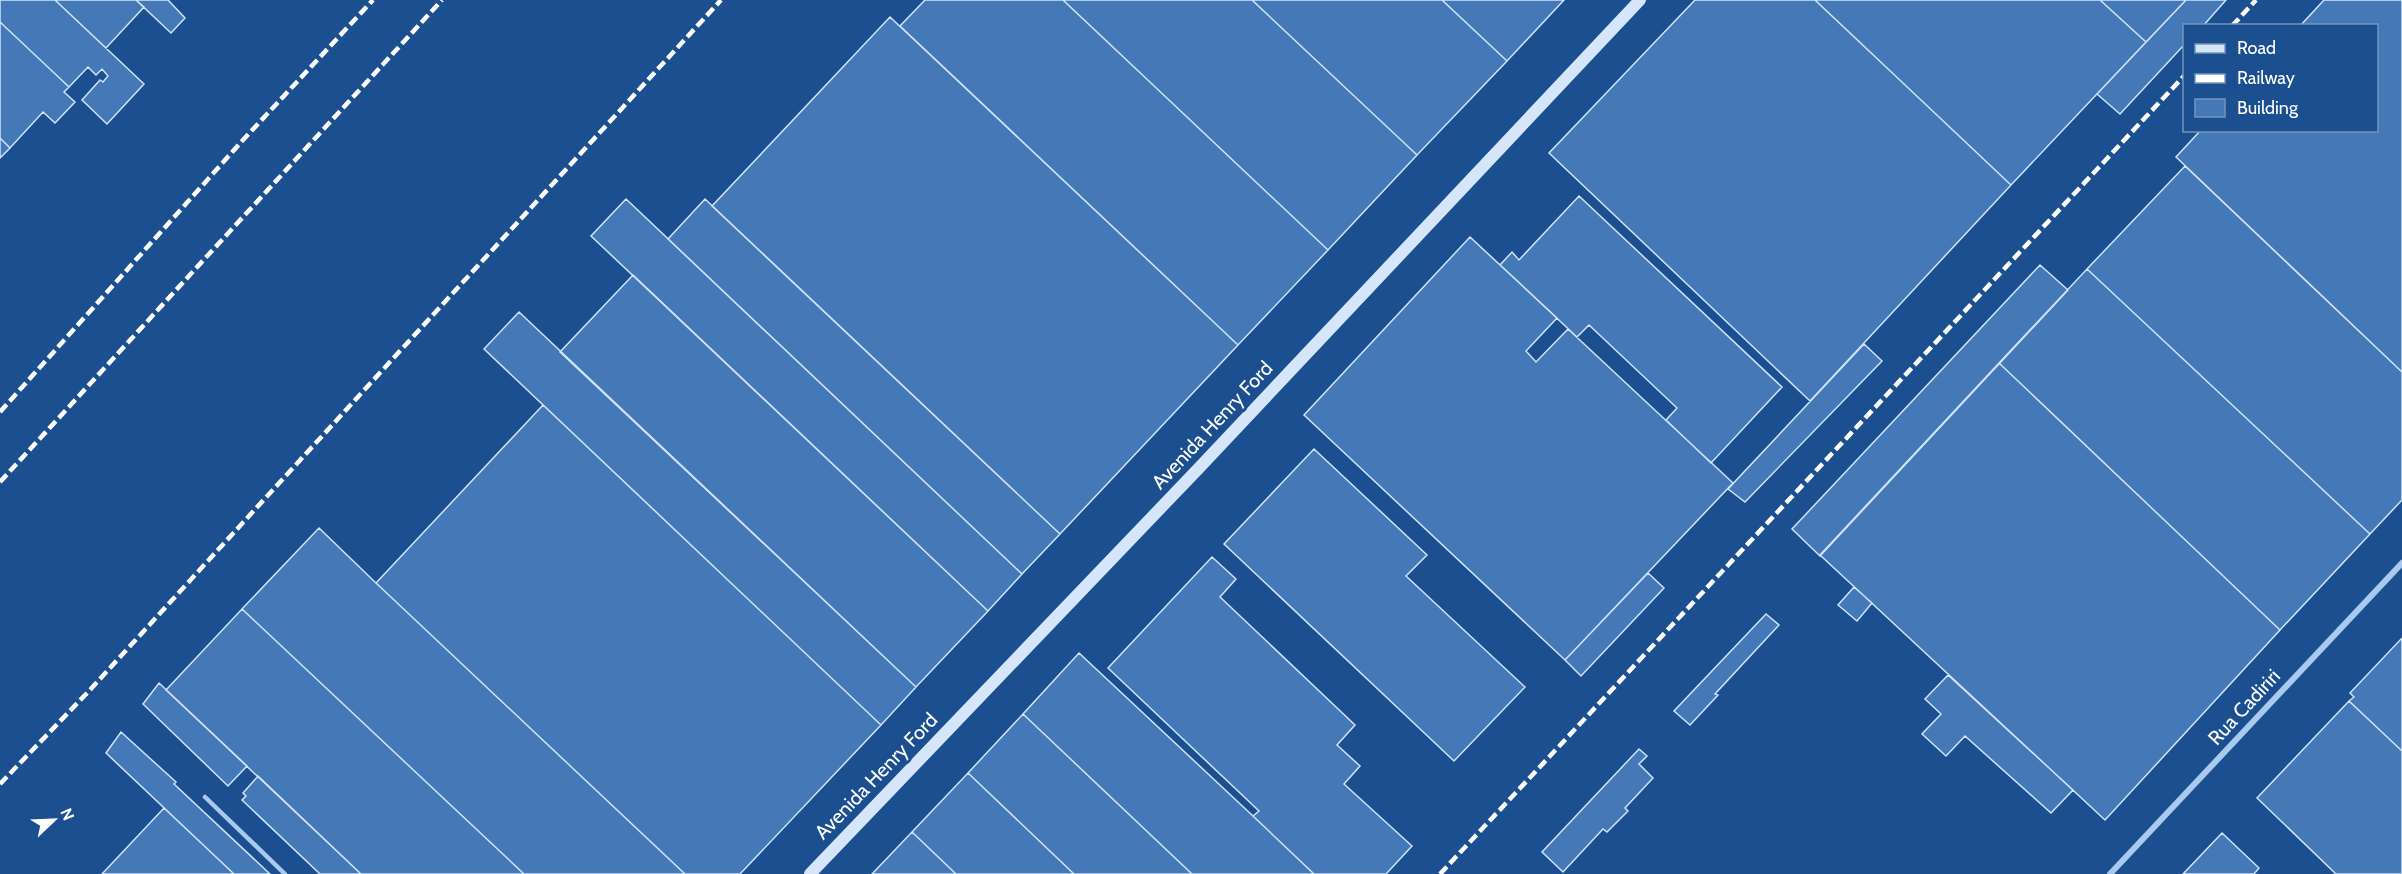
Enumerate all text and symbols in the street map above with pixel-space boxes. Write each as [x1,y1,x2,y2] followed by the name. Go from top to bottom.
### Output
[2183,24,2378,132] legend
[2237,37,2276,59] text: Road
[2237,67,2295,89] text: Railway
[2237,97,2299,119] text: Building
[1147,356,1277,494] street label: Avenida Henry Ford
[2203,664,2285,750] street label: Rua Cadiriri
[810,708,942,844] street label: Avenida Henry Ford
[24,790,84,850] north arrow
[56,805,78,823] text: N

